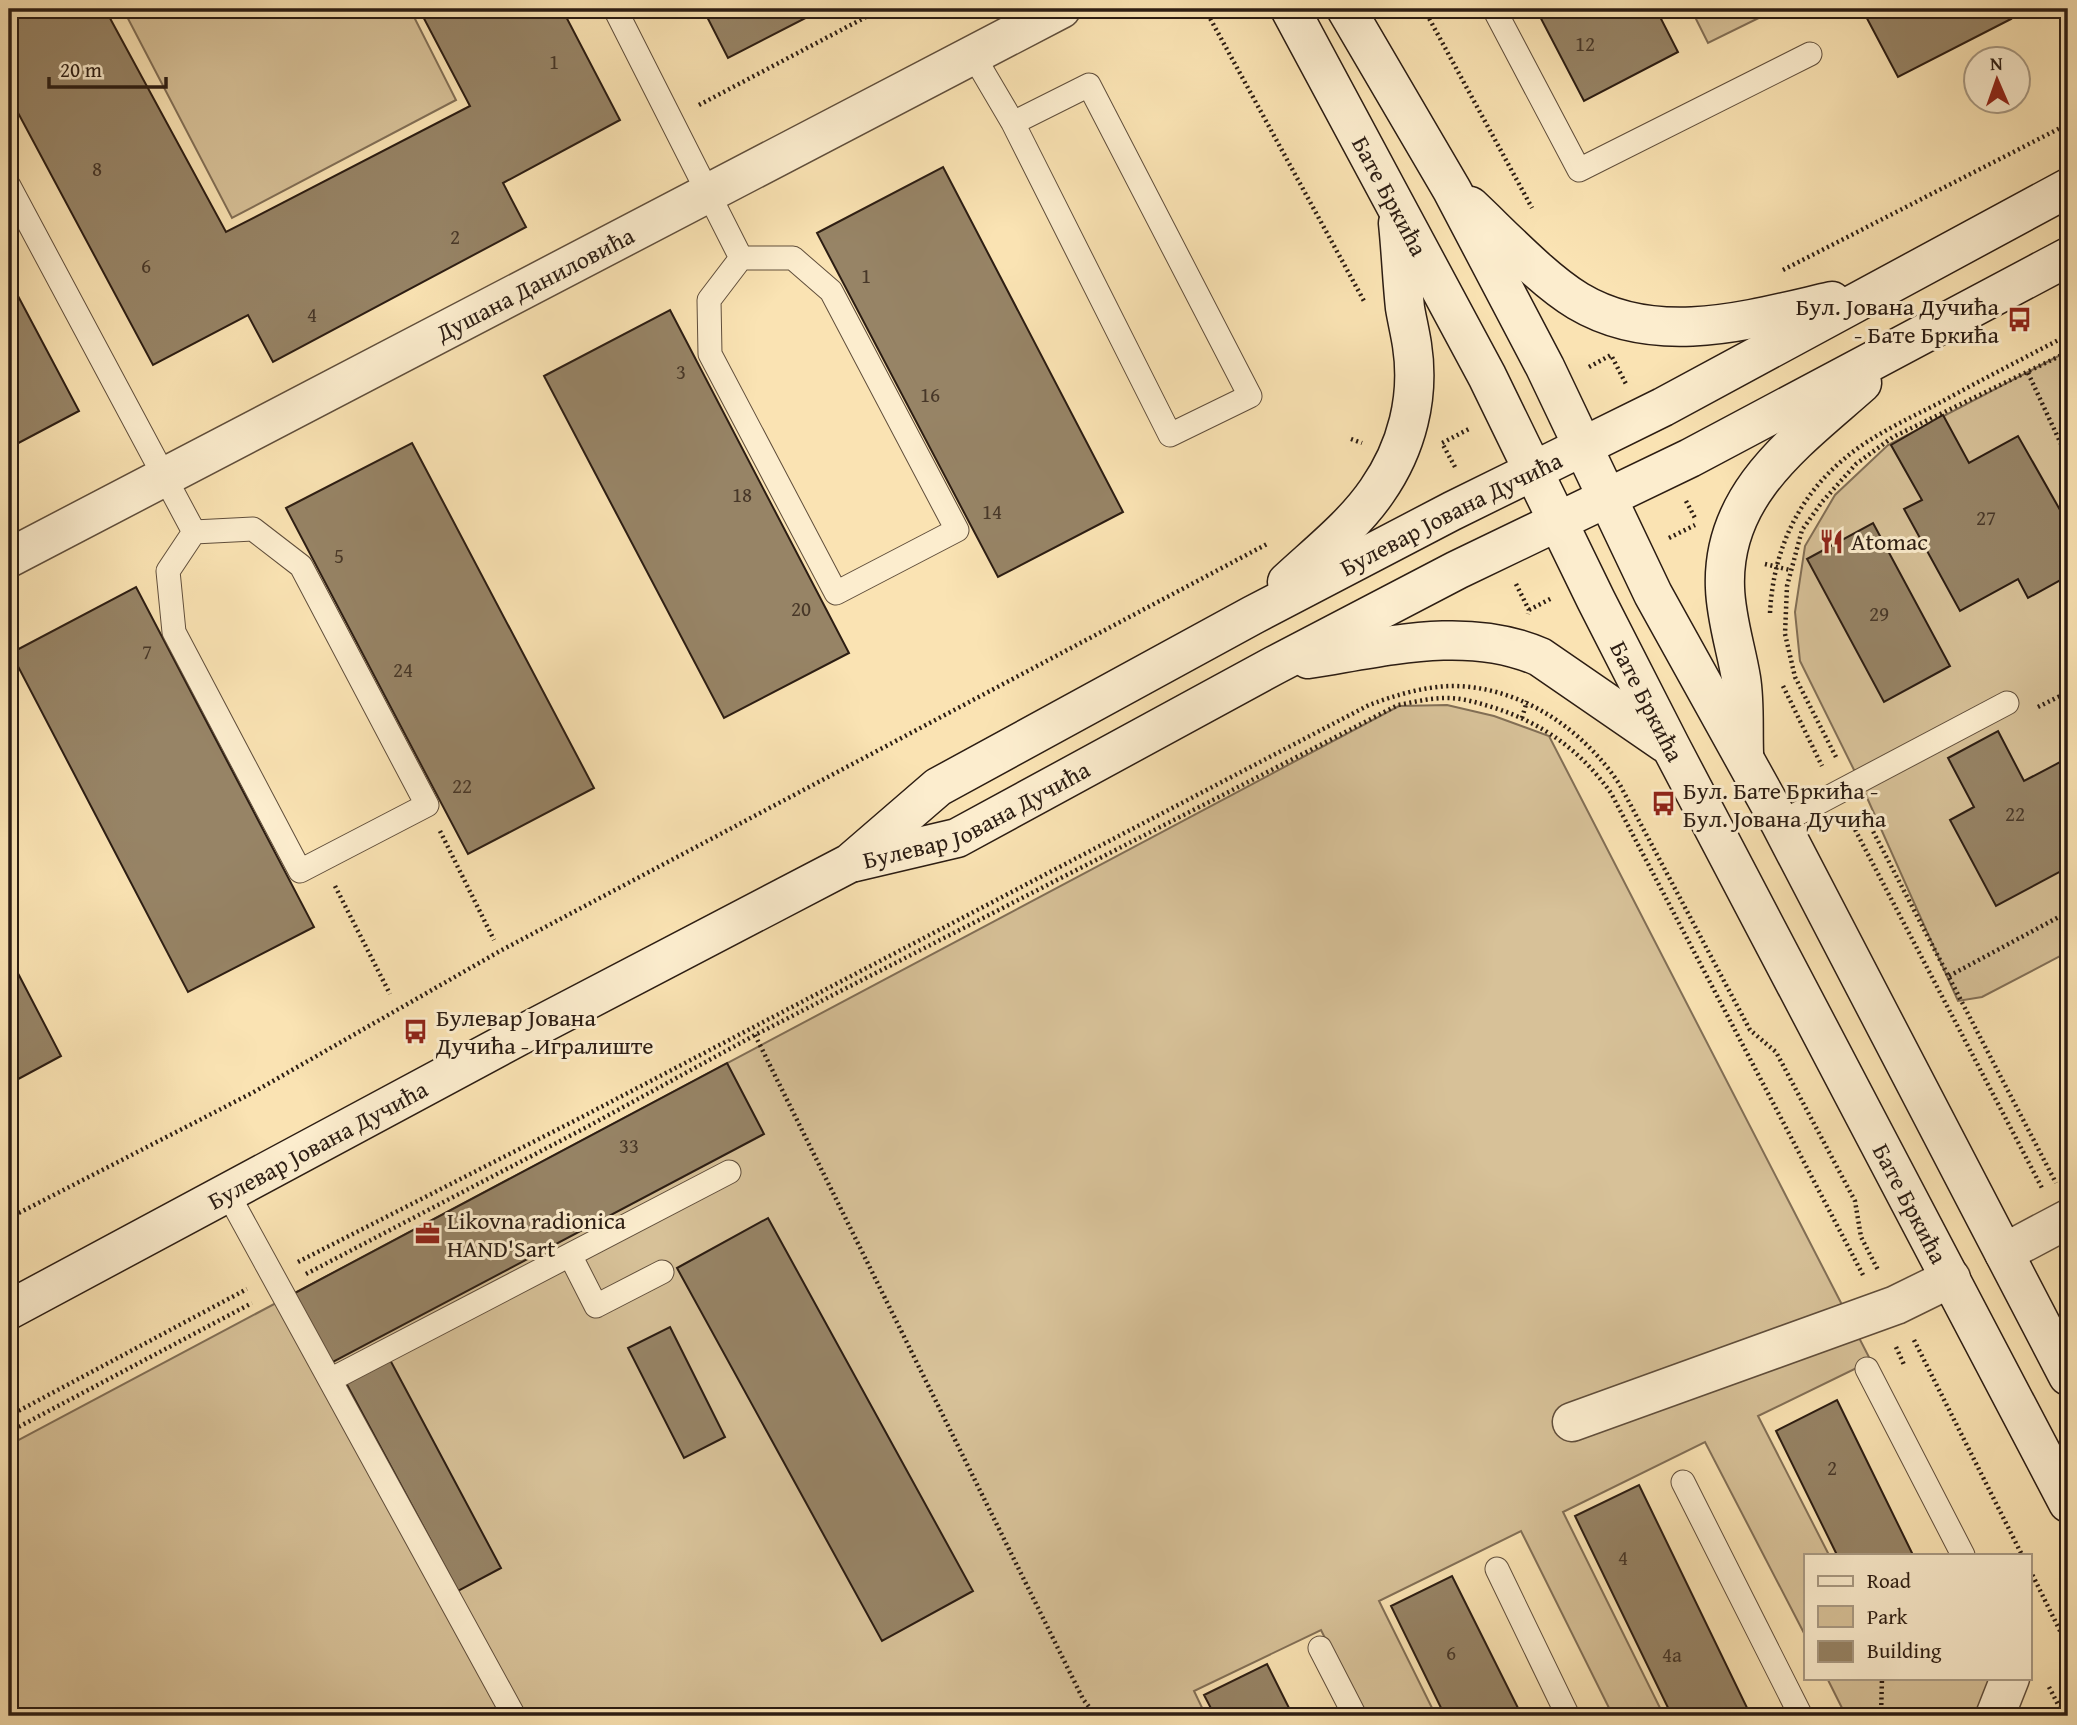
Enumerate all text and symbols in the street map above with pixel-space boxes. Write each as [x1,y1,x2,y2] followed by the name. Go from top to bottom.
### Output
[1575,28,1595,59] house number: 12
[49,46,166,90] scale bar
[549,46,559,77] house number: 1
[1962,46,2032,116] north arrow
[1990,49,2004,77] text: N
[60,54,102,85] text: 20 m
[1344,130,1437,263] street label: Бате Бркића
[92,153,102,184] house number: 8
[429,217,640,350] street label: Душана Даниловића
[450,221,460,252] house number: 2
[141,250,151,281] house number: 6
[861,260,871,291] house number: 1
[1796,289,2000,352] place label: Бул. Јована Дучића - Бате Бркића
[307,299,317,330] house number: 4
[2005,306,2033,334] bus stop icon: Бул. Јована Дучића - Бате Бркића
[676,356,686,387] house number: 3
[920,379,940,410] house number: 16
[1333,442,1568,584] street label: Булевар Јована Дучића
[732,479,752,510] house number: 18
[982,496,1002,527] house number: 14
[1976,502,1996,533] house number: 27
[1851,524,1928,559] place label: Atomac
[1817,527,1845,555] restaurant icon: Atomac
[334,540,344,571] house number: 5
[791,593,811,624] house number: 20
[1869,598,1889,629] house number: 29
[1602,634,1693,768] street label: Бате Бркића
[142,636,152,667] house number: 7
[393,654,413,685] house number: 24
[859,751,1096,877] street label: Булевар Јована Дучића
[452,770,472,801] house number: 22
[1683,773,1887,836] place label: Бул. Бате Бркића - Бул. Јована Дучића
[1649,790,1677,818] bus stop icon: Бул. Бате Бркића - Бул. Јована Дучића
[2005,798,2025,829] house number: 22
[435,1000,654,1063] place label: Булевар Јована Дучића - Игралиште
[402,1017,430,1045] bus stop icon: Булевар Јована Дучића - Игралиште
[201,1071,434,1218] street label: Булевар Јована Дучића
[619,1130,639,1161] house number: 33
[1865,1137,1957,1270] street label: Бате Бркића
[447,1203,627,1266] place label: Likovna radionica HAND'Sart
[413,1220,441,1248] office icon: Likovna radionica HAND'Sart
[1827,1452,1837,1483] house number: 2
[1618,1542,1628,1573] house number: 4
[1804,1554,2032,1680] legend
[1867,1565,1912,1596] text: Road
[1867,1601,1908,1632] text: Park
[1867,1635,1942,1666] text: Building
[1446,1637,1456,1668] house number: 6
[1662,1639,1682,1670] house number: 4a

